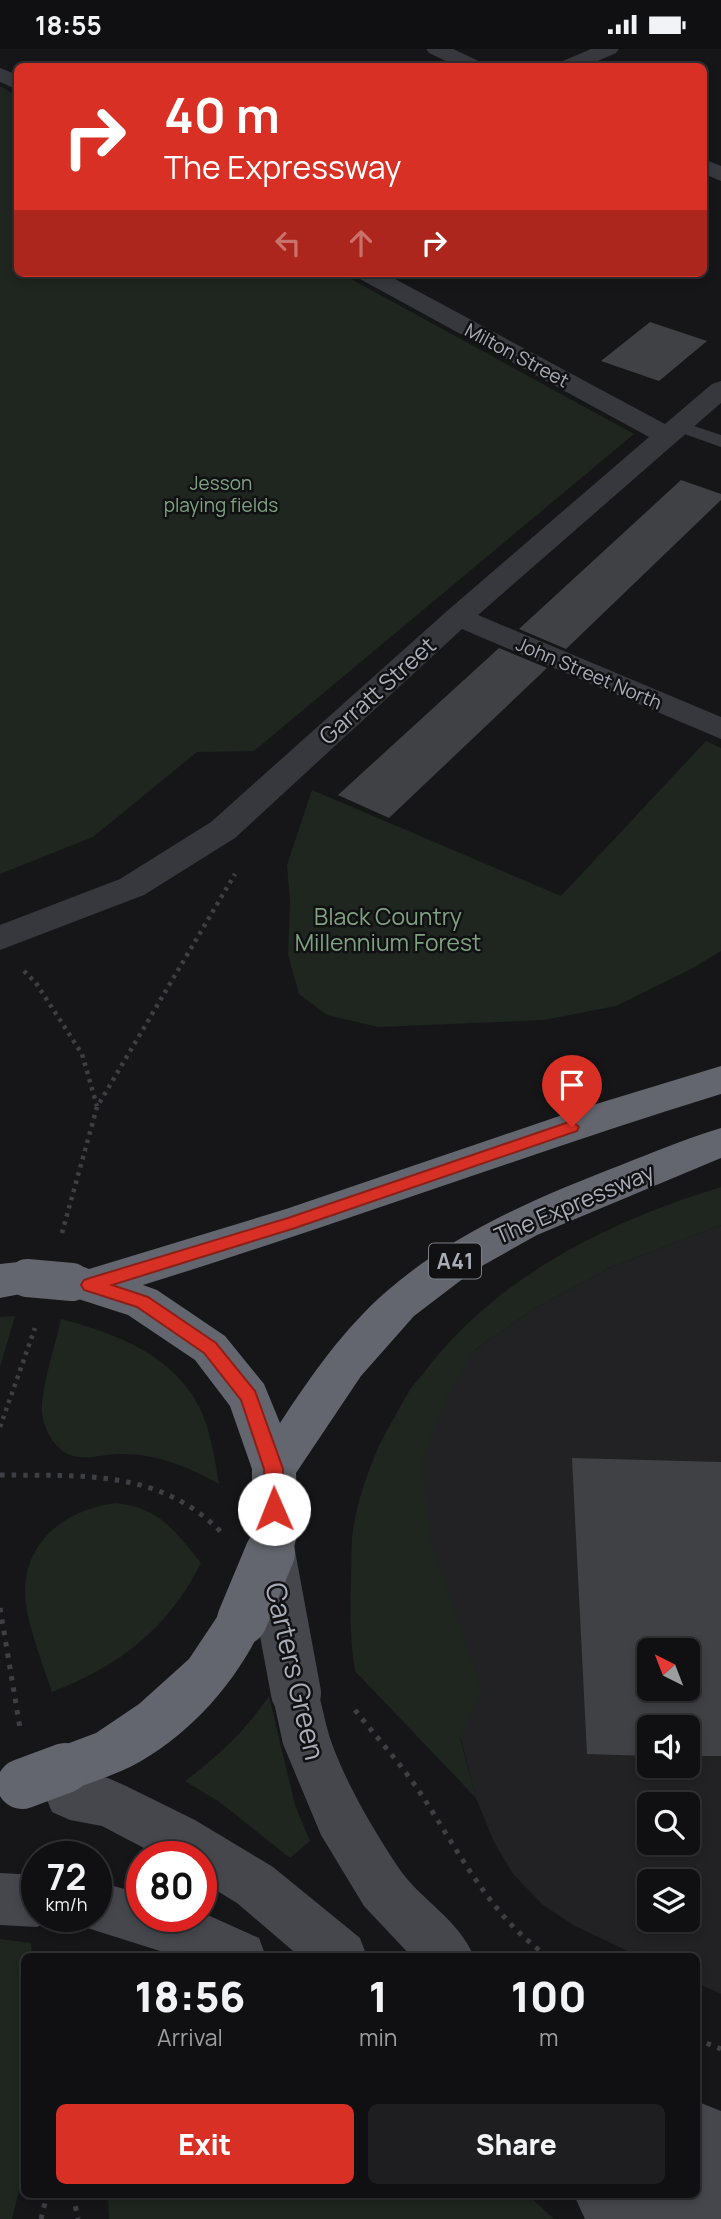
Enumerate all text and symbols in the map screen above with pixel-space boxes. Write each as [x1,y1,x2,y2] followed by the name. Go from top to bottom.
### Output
[35,7,102,43] text: 18:55
[164,81,280,148] text: 40 m
[49,91,140,182] icon: right
[164,145,401,189] text: The Expressway
[269,224,307,262] icon: left
[342,224,380,262] icon: ahead
[415,224,453,262] icon: right
[460,317,574,393] street label: Milton Street
[164,470,278,518] park label: Jesson playing fields
[312,629,442,751] street label: Garratt Street
[512,631,666,715] street label: John Street North
[295,900,481,958] park label: Black Country Millennium Forest
[542,1055,602,1127] pin
[553,1066,591,1104] icon: arrive
[489,1155,659,1251] street label: The Expressway
[429,1243,481,1279] road number: A41
[237,1472,311,1546] position arrow
[257,1579,335,1763] street label: Carters Green
[637,1638,700,1701] north arrow
[637,1638,700,1932] map controls
[637,1715,700,1778] button: sound
[637,1792,700,1855] button: search
[126,1841,217,1932] speed limit sign: 80
[47,1853,86,1901] text: 72
[637,1869,700,1932] button: layers
[46,1892,87,1916] text: km/h
[134,1967,246,2025] text: 18:56
[369,1967,388,2025] text: 1
[511,1967,587,2025] text: 100
[157,2021,223,2053] text: Arrival
[359,2021,397,2053] text: min
[539,2021,558,2053] text: m
[56,2104,354,2184] button: Exit
[368,2104,665,2184] button: Share

